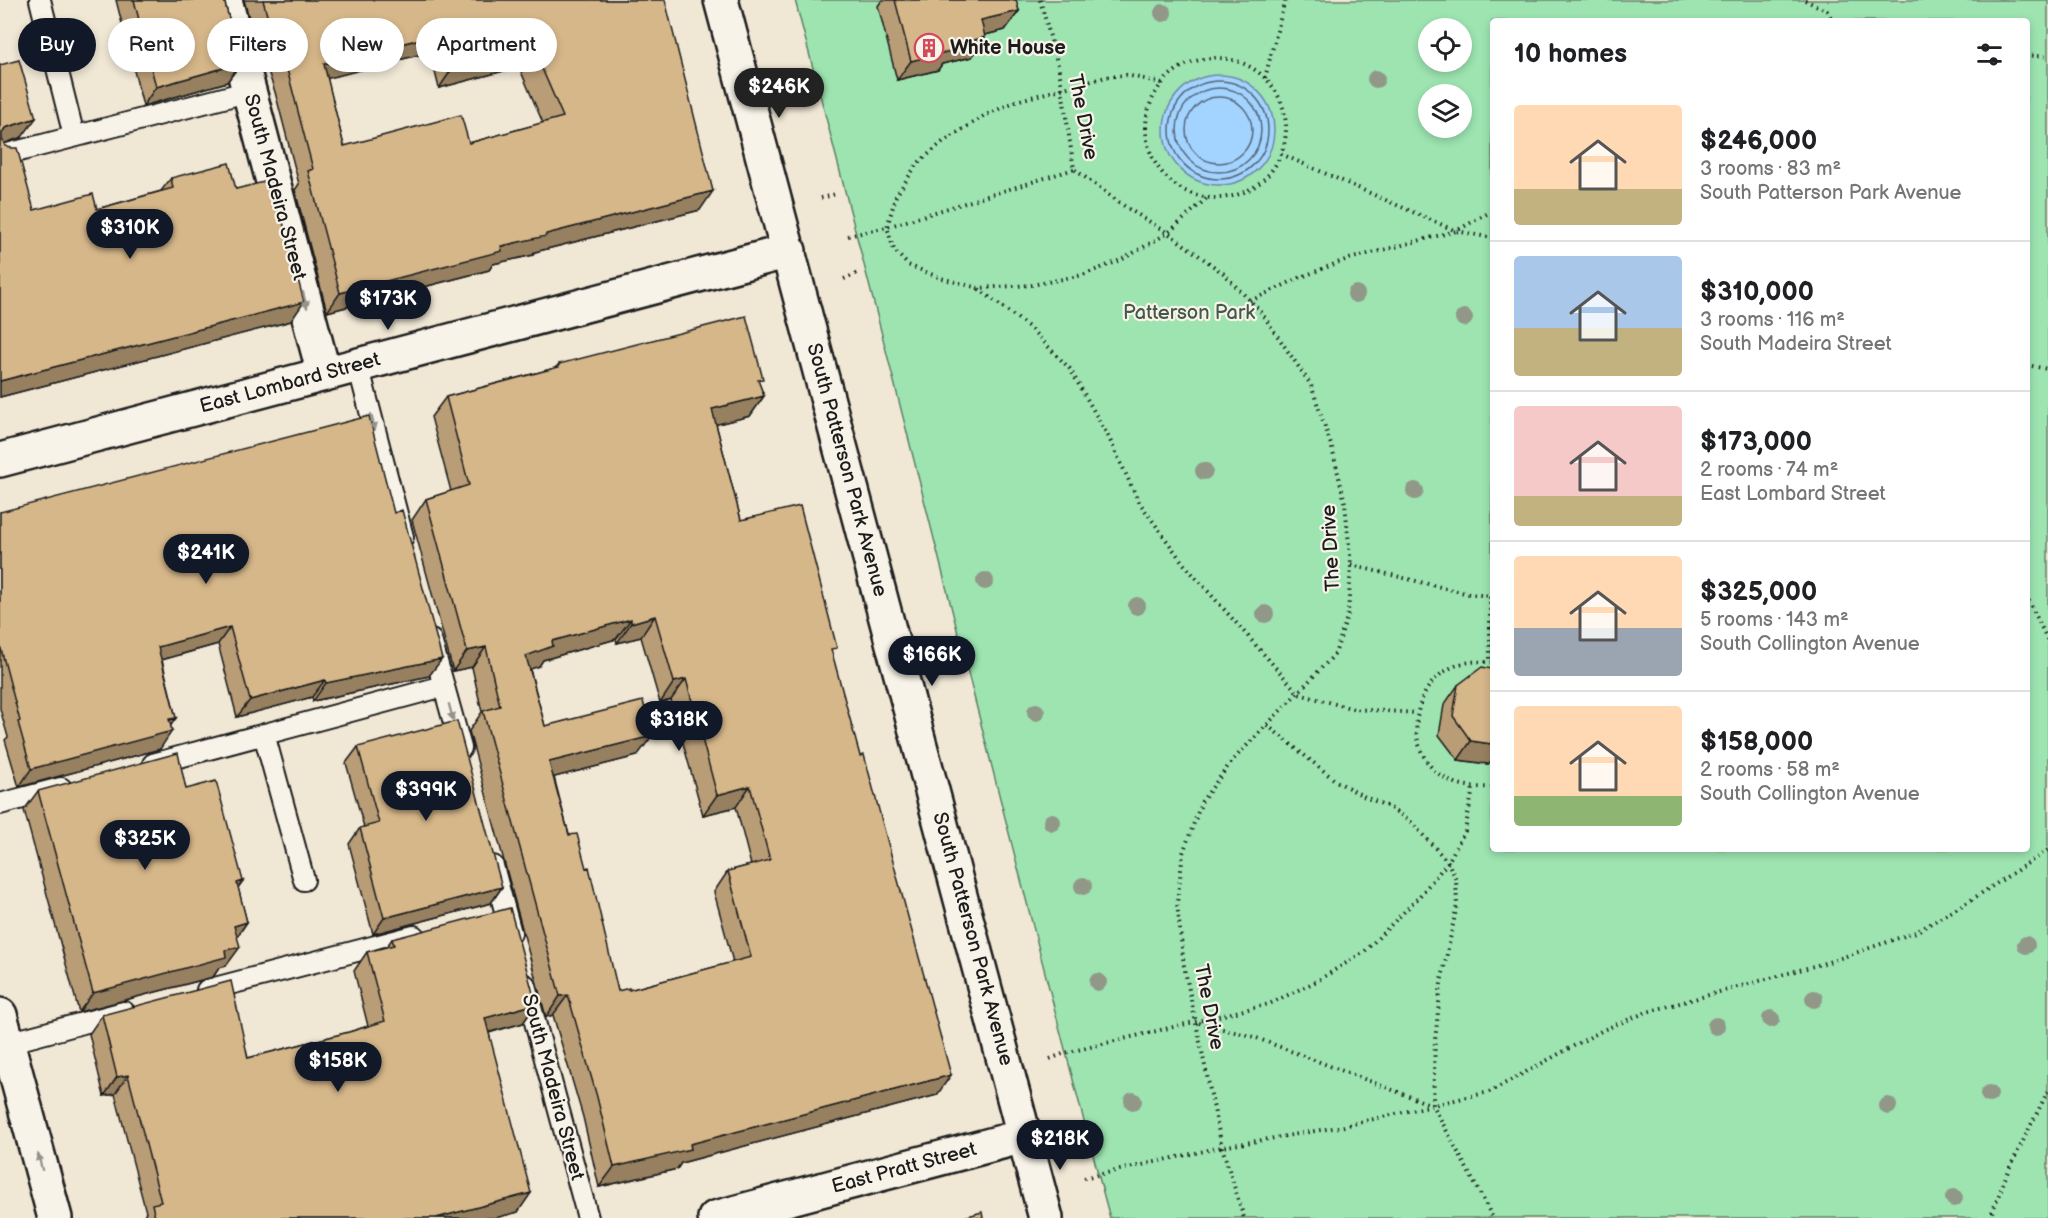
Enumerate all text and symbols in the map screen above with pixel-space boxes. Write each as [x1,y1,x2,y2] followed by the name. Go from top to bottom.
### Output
[18,18,96,72] chip: Buy
[108,18,195,72] chip: Rent
[207,18,308,72] chip: Filters
[320,18,404,72] chip: New
[416,18,557,72] chip: Apartment
[1418,18,1472,138] map controls
[1418,18,1472,72] button: locate
[913,32,945,64] building icon: White House
[950,36,1066,60] place label: White House
[1973,38,2006,71] icon: filters
[1514,39,1627,70] text: 10 homes
[737,68,821,119] pin: $246K
[1063,72,1103,162] street label: The Drive
[748,75,810,99] text: $246K
[1418,84,1472,138] button: layers
[239,91,311,283] street label: South Madeira Street
[1700,126,1817,157] text: $246,000
[1562,129,1634,201] icon: home
[1700,157,1841,181] text: 3 rooms · 83 m²
[1700,181,1961,205] text: South Patterson Park Avenue
[88,209,172,260] pin: $310K
[100,216,160,240] text: $310K
[1700,277,1814,308] text: $310,000
[346,280,430,331] pin: $173K
[1562,280,1634,352] icon: home
[359,287,417,311] text: $173K
[300,291,310,309] one-way arrow
[1123,301,1255,325] park label: Patterson Park
[1700,308,1845,332] text: 3 rooms · 116 m²
[1700,332,1892,356] text: South Madeira Street
[802,341,892,600] street label: South Patterson Park Avenue
[197,347,383,419] street label: East Lombard Street
[368,413,378,431] one-way arrow
[1700,427,1812,458] text: $173,000
[1562,430,1634,502] icon: home
[1700,458,1838,482] text: 2 rooms · 74 m²
[1700,482,1886,506] text: East Lombard Street
[1317,504,1345,592] street label: The Drive
[164,534,248,585] pin: $241K
[177,541,235,565] text: $241K
[1700,577,1817,608] text: $325,000
[1562,580,1634,652] icon: home
[1700,608,1849,632] text: 5 rooms · 143 m²
[1700,632,1920,656] text: South Collington Avenue
[890,636,974,687] pin: $166K
[902,643,962,667] text: $166K
[637,701,721,752] pin: $318K
[446,702,456,721] one-way arrow
[650,708,708,732] text: $318K
[1700,727,1813,758] text: $158,000
[1562,730,1634,802] icon: home
[1700,758,1840,782] text: 2 rooms · 58 m²
[384,771,468,822] pin: $399K
[395,778,457,802] text: $399K
[1700,782,1920,806] text: South Collington Avenue
[928,810,1018,1069] street label: South Patterson Park Avenue
[103,820,187,871] pin: $325K
[114,827,176,851] text: $325K
[1189,962,1229,1052] street label: The Drive
[517,991,589,1183] street label: South Madeira Street
[296,1042,380,1093] pin: $158K
[309,1049,367,1073] text: $158K
[1018,1120,1102,1171] pin: $218K
[1031,1127,1089,1151] text: $218K
[829,1137,979,1199] street label: East Pratt Street
[35,1152,44,1170] one-way arrow

